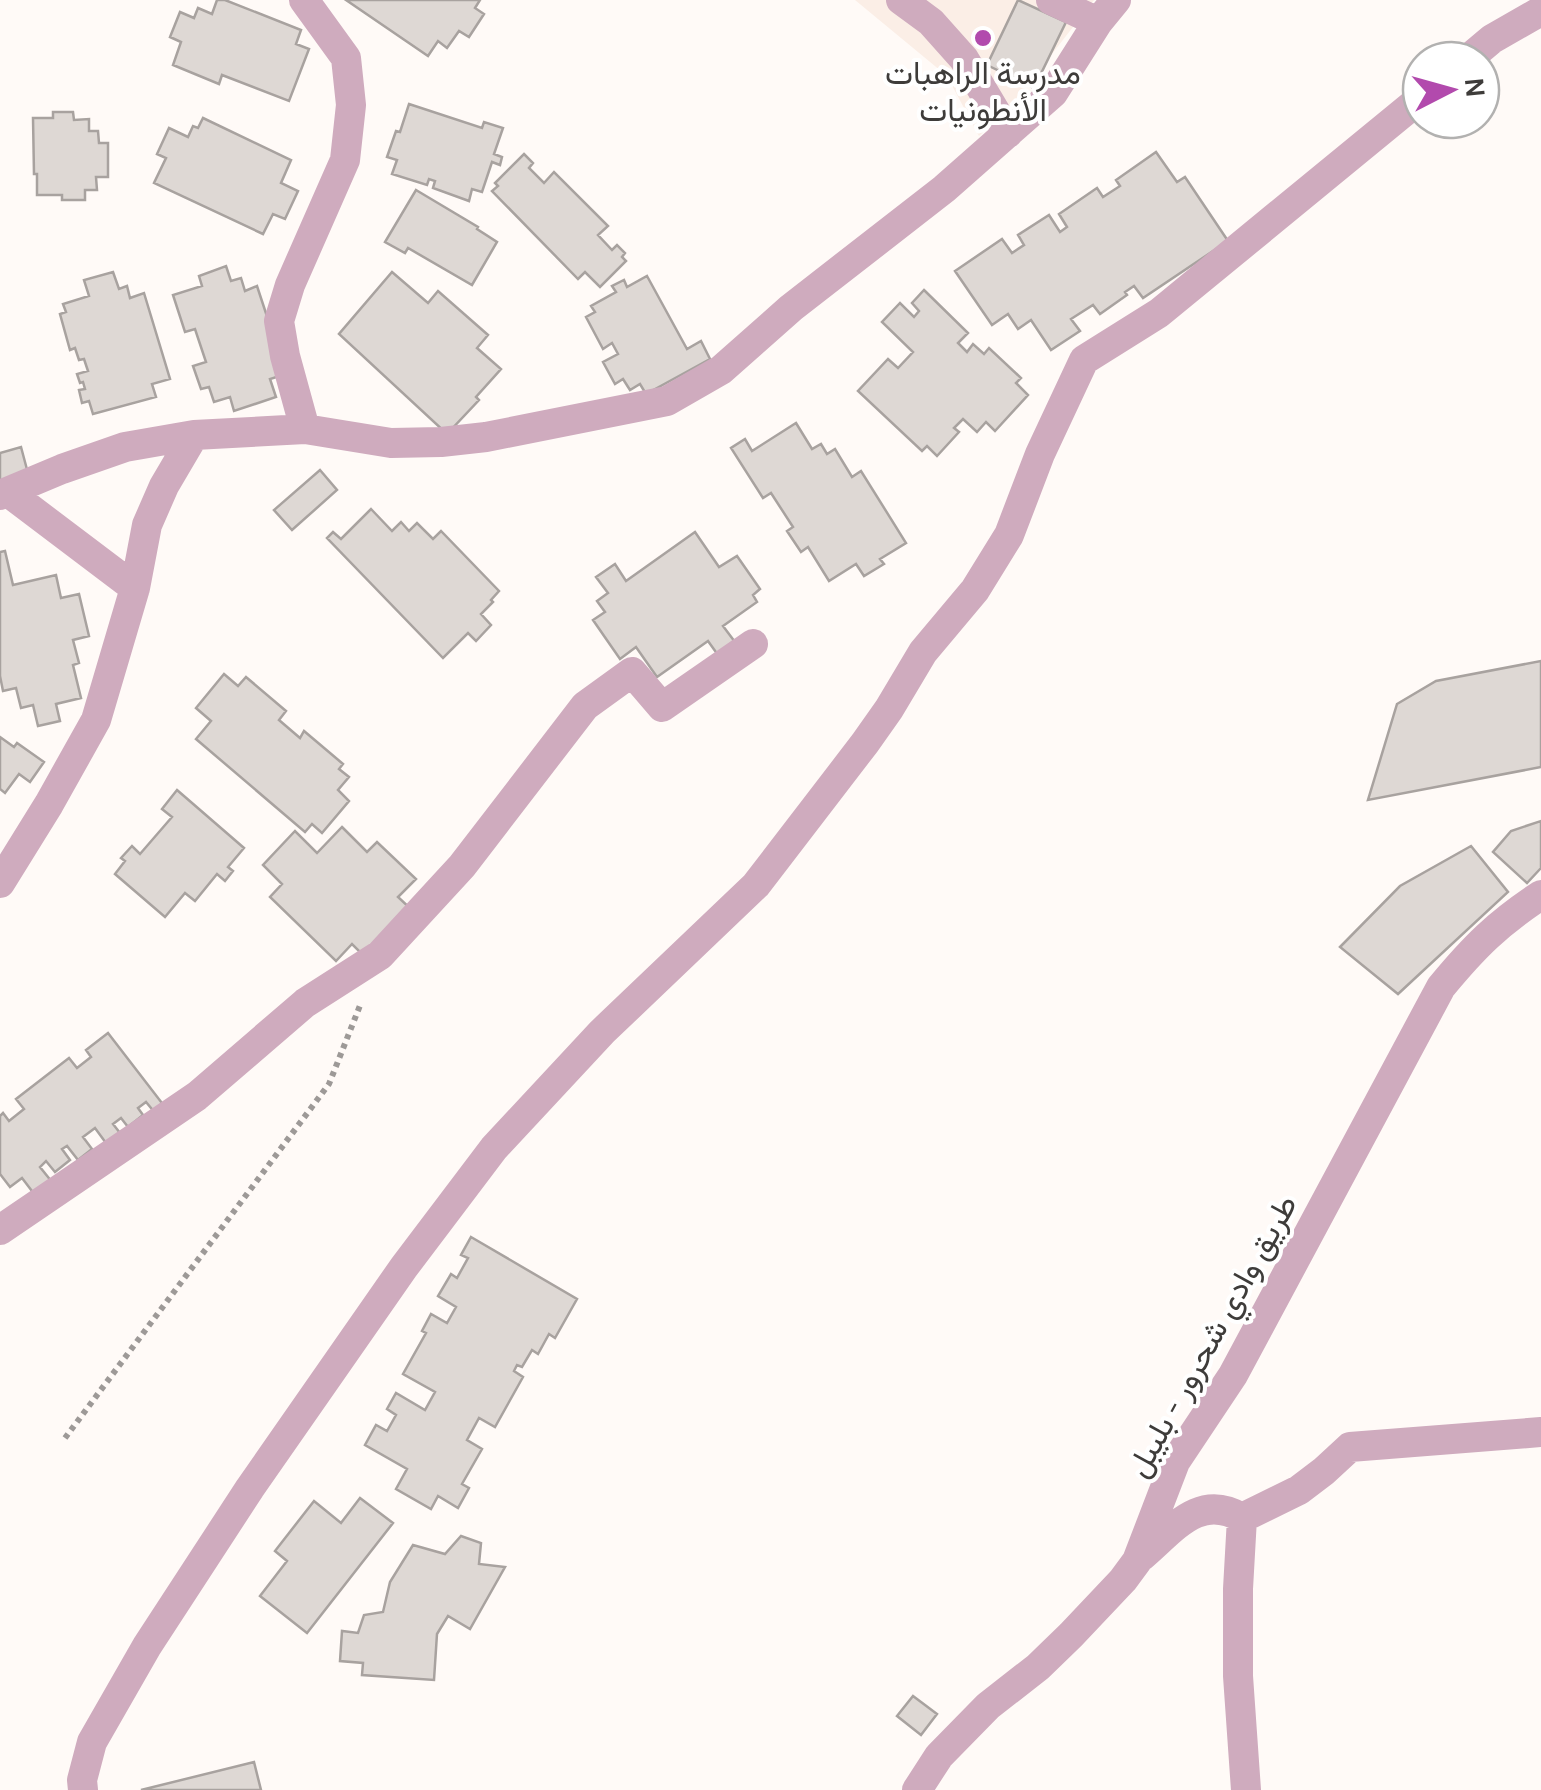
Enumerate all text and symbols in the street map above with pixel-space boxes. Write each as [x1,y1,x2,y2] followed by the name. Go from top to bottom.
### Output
[972,27,994,49] marker: مدرسة الراهبات الأنطونيات
[1401,40,1501,140] north arrow
[885,55,1081,130] place label: مدرسة الراهبات الأنطونيات
[1458,76,1493,99] text: N
[1119,1188,1311,1487] street label: طريق وادي شحرور - بليبل

